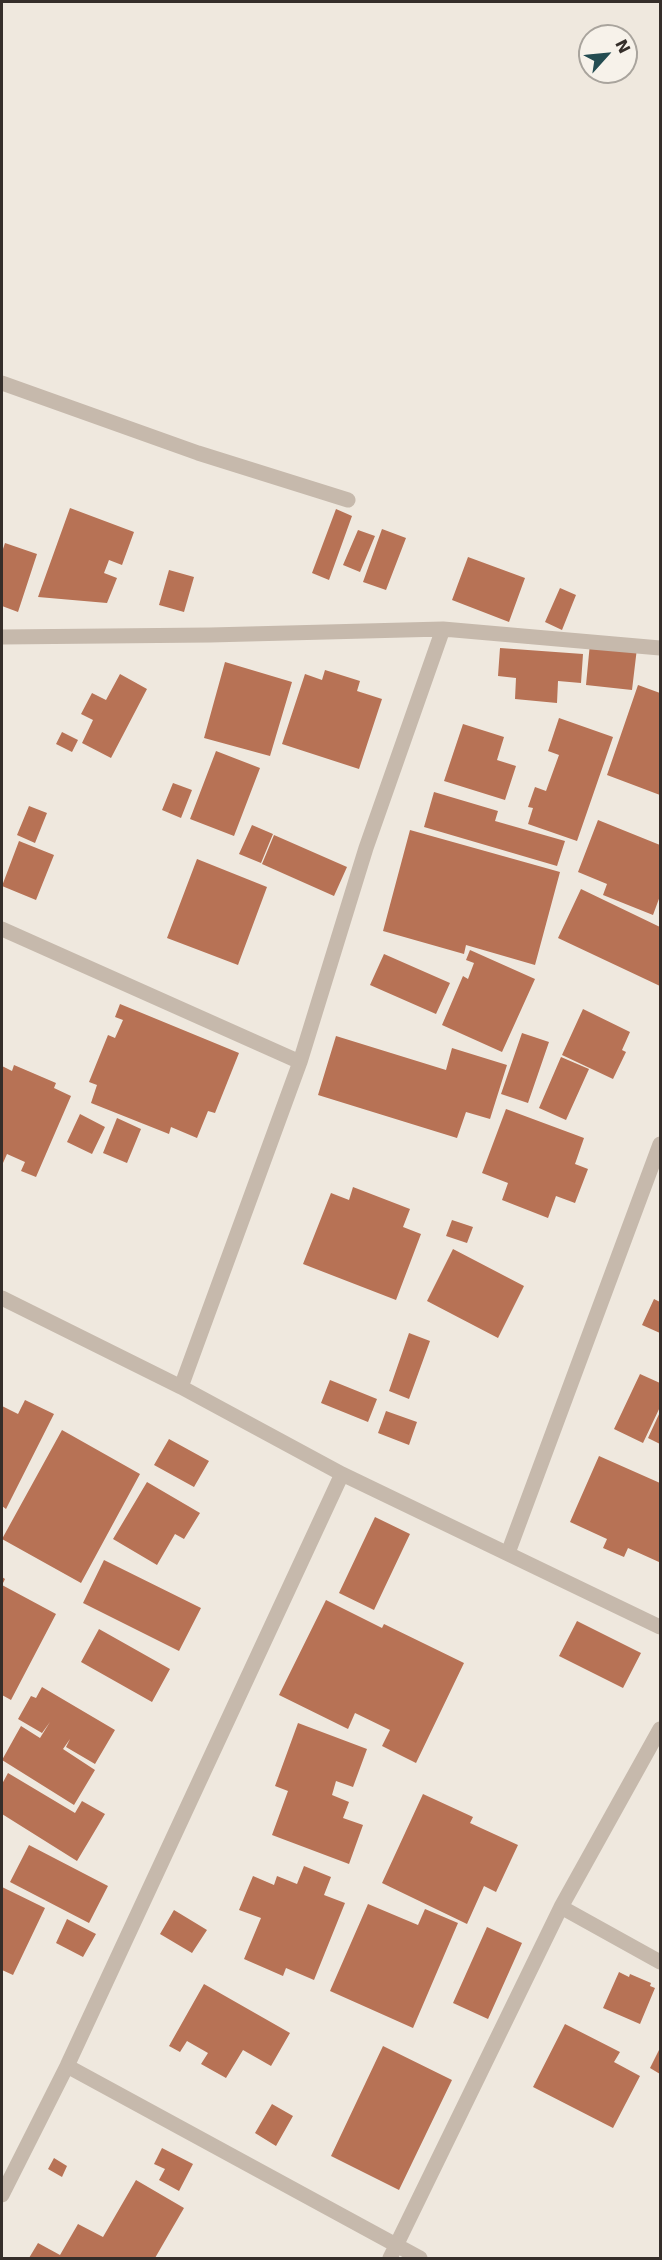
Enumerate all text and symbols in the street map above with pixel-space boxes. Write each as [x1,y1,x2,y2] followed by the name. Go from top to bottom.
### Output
[578,24,638,84] north arrow
[611,36,634,57] text: N

